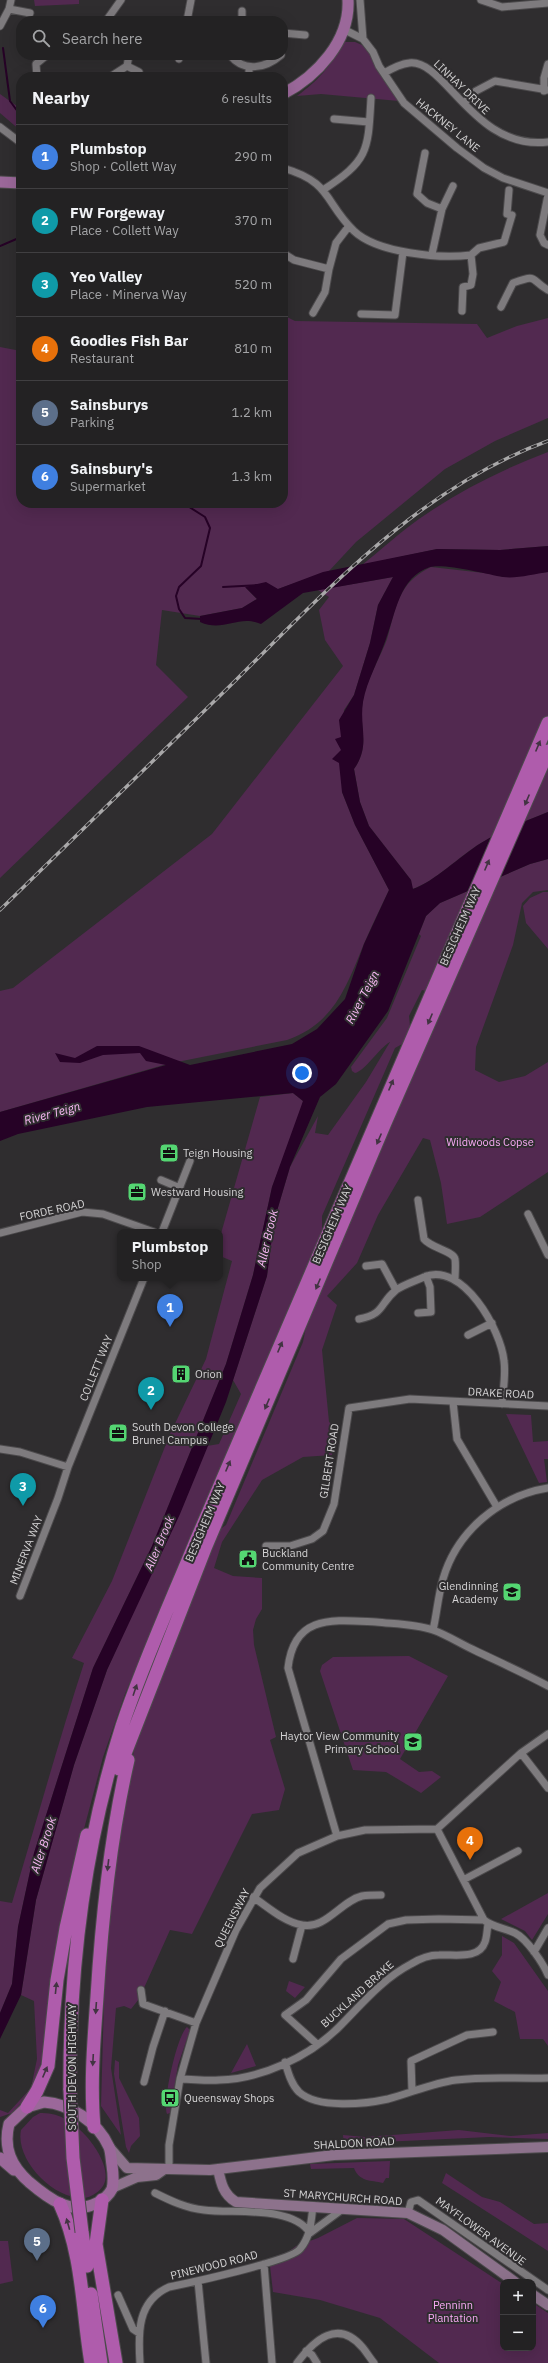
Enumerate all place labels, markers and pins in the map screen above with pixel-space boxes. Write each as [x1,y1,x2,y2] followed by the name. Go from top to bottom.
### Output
[158,1142,180,1164] office icon: Teign Housing
[183,1146,253,1160] place label: Teign Housing
[126,1181,148,1203] office icon: Westward Housing
[151,1185,244,1199] place label: Westward Housing
[157,1294,183,1327] pin: 1
[170,1363,192,1385] building icon: Orion
[195,1367,222,1381] place label: Orion
[138,1377,164,1410] pin: 2
[132,1420,234,1447] place label: South Devon College Brunel Campus
[107,1422,129,1444] office icon: South Devon College Brunel Campus
[10,1473,36,1506] pin: 3
[262,1546,354,1573] place label: Buckland Community Centre
[237,1548,259,1570] public building icon: Buckland Community Centre
[439,1579,499,1606] place label: Glendinning Academy
[501,1581,523,1603] school or university icon: Glendinning Academy
[280,1729,400,1756] place label: Haytor View Community Primary School
[402,1731,424,1753] school or university icon: Haytor View Community Primary School
[457,1827,483,1860] pin: 4
[159,2087,181,2109] bus stop icon: Queensway Shops
[184,2091,274,2105] place label: Queensway Shops
[24,2228,50,2261] pin: 5
[30,2295,56,2328] pin: 6

